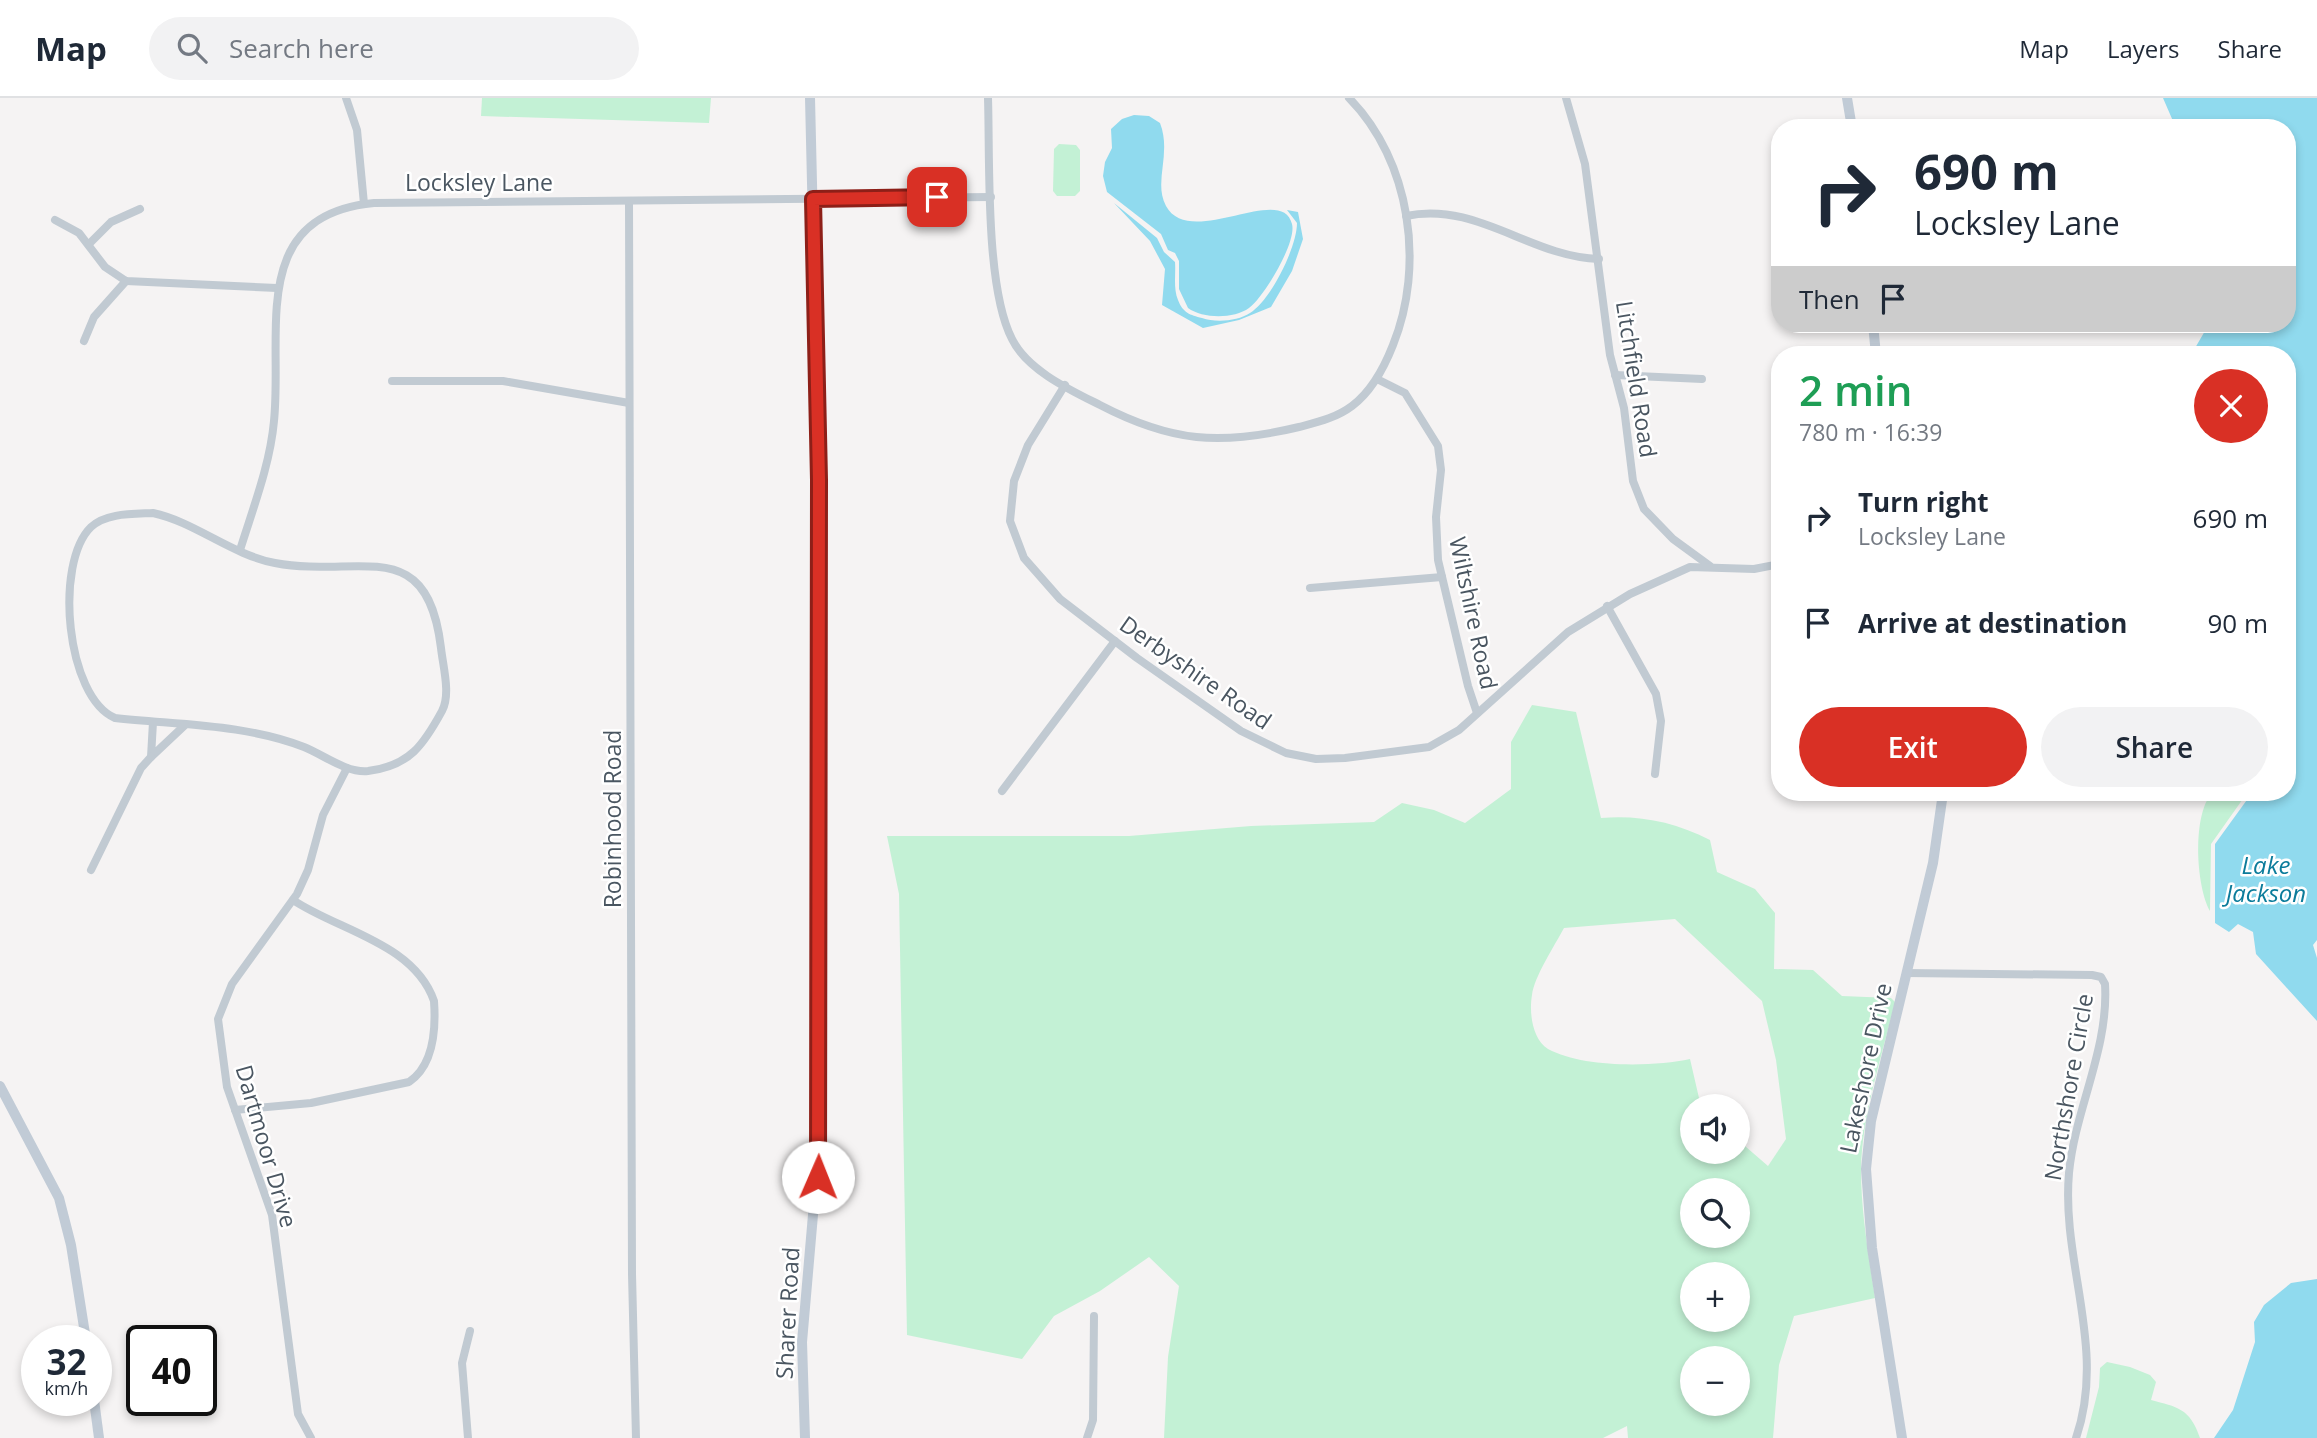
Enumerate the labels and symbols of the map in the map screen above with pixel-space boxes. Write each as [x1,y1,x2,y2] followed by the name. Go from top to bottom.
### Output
[405,166,553,198] street label: Locksley Lane
[907,167,967,227] pin
[1609,298,1665,460] street label: Litchfield Road
[1442,534,1506,692] street label: Wiltshire Road
[1114,608,1278,736] street label: Derbyshire Road
[596,730,628,908] street label: Robinhood Road
[2222,848,2306,909] water label: Lake Jackson
[1831,980,1899,1156] street label: Lakeshore Drive
[2036,991,2100,1183] street label: Northshore Circle
[229,1061,305,1231] street label: Dartmoor Drive
[781,1140,855,1214] position arrow
[768,1246,806,1380] street label: Sharer Road
[126,1325,217,1416] speed limit sign: 40

